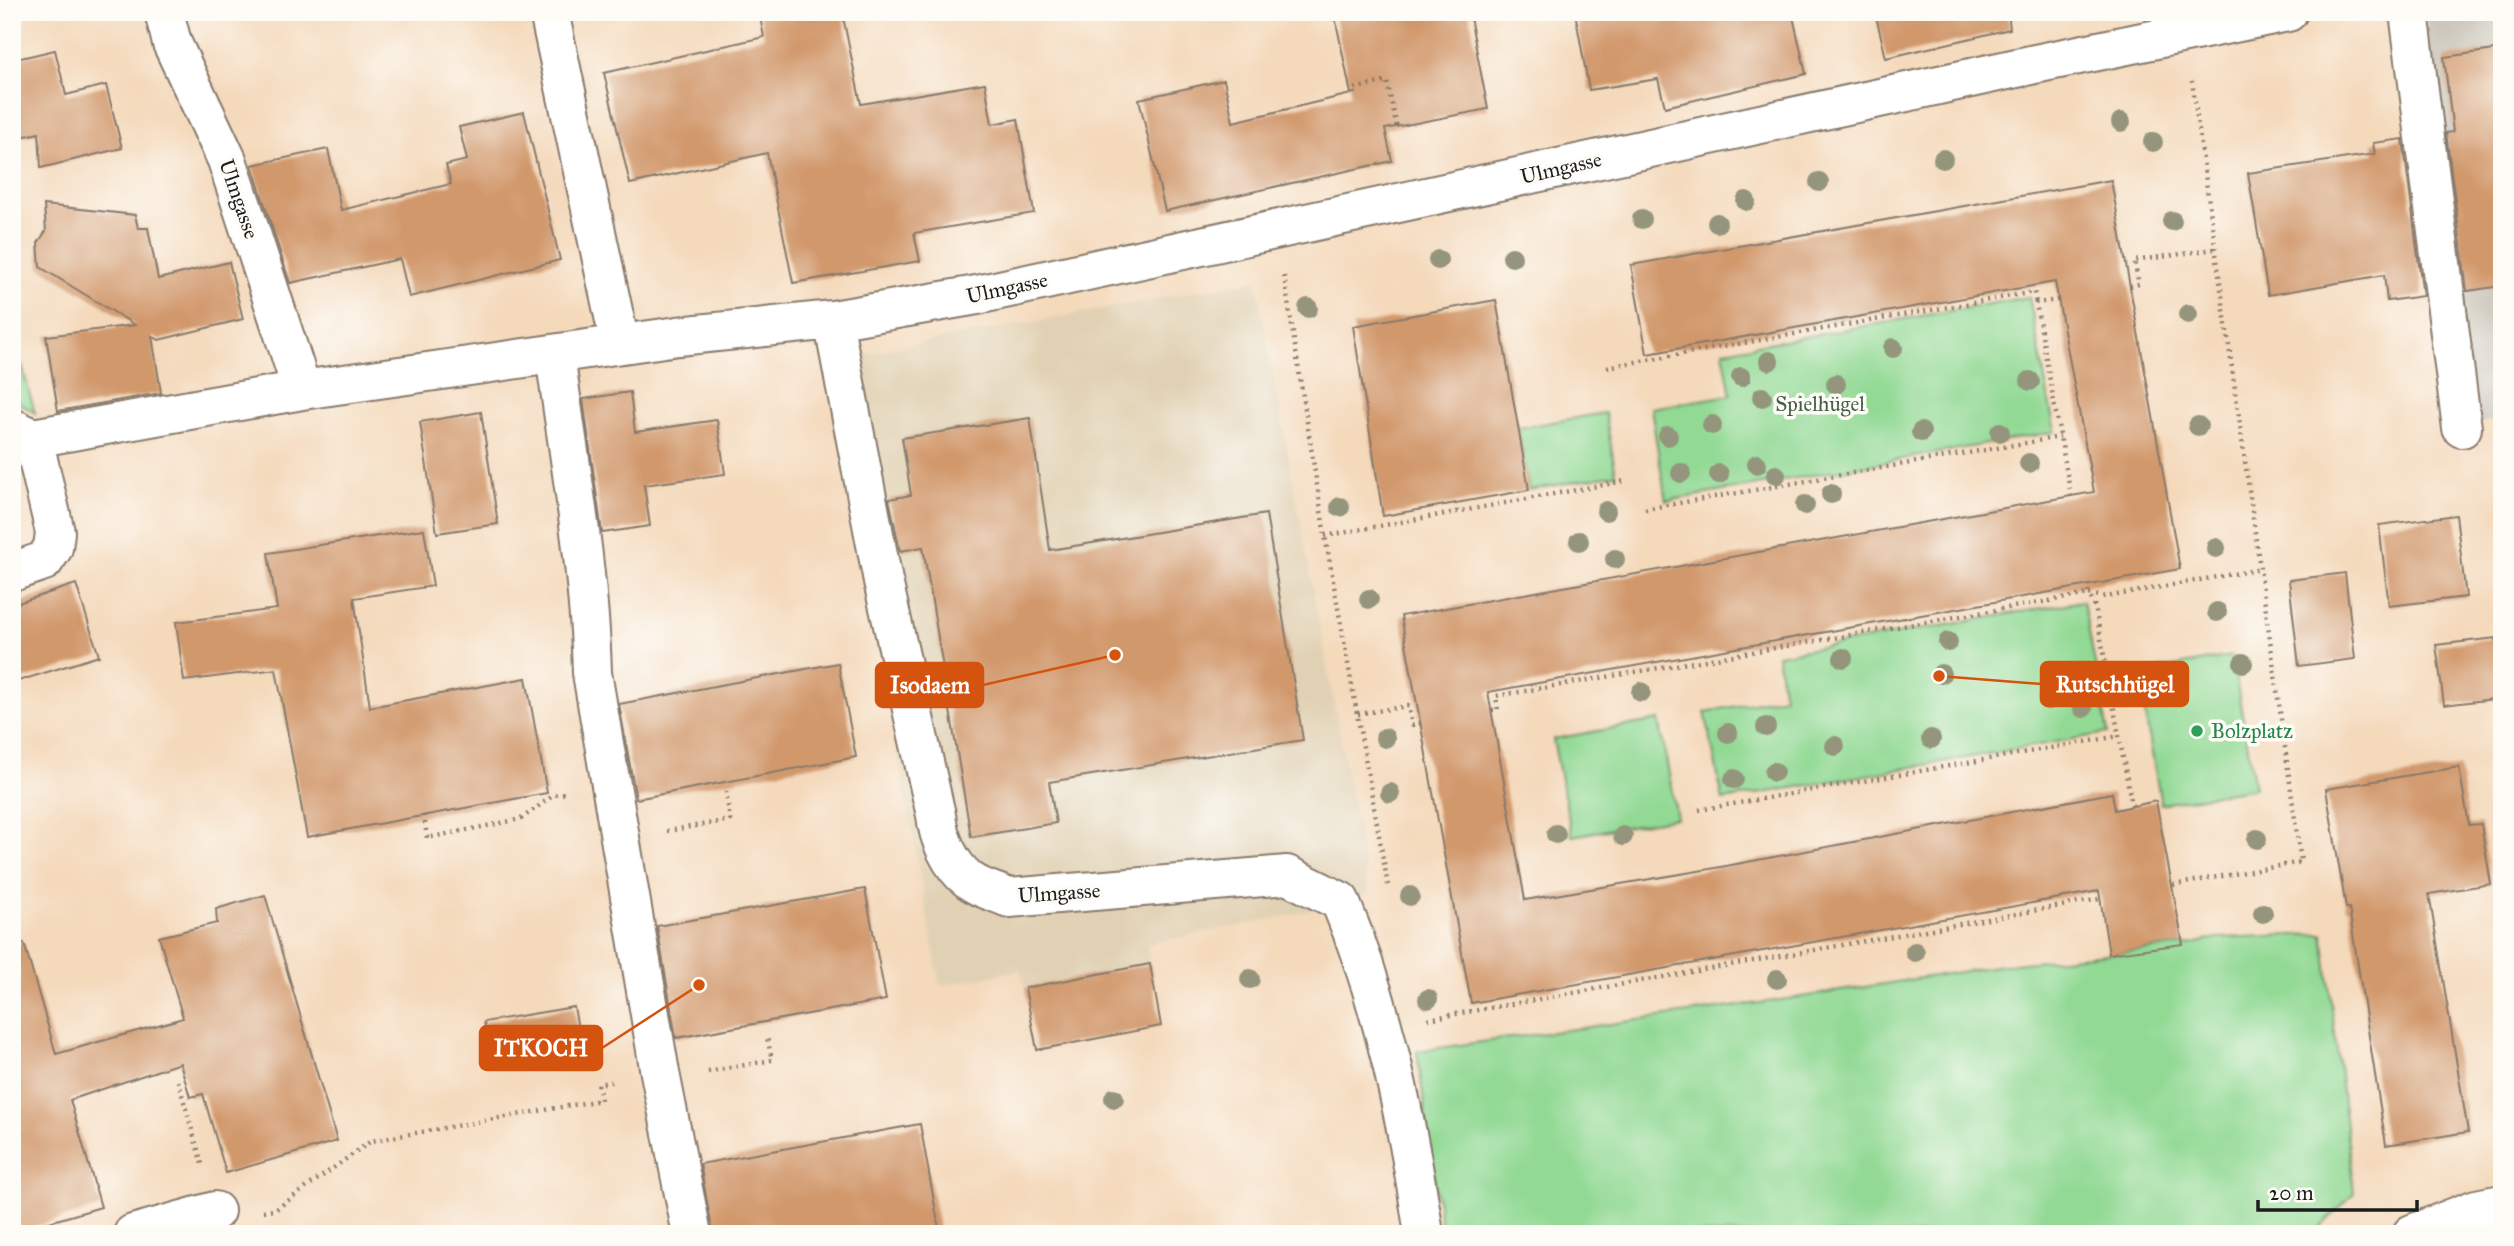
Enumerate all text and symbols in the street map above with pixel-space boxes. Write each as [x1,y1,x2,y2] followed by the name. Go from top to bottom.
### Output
[1518,146,1604,190] street label: Ulmgasse
[213,156,265,243] street label: Ulmgasse
[964,267,1050,309] street label: Ulmgasse
[1775,391,1865,417] park label: Spielhügel
[2041,662,2188,706] callout: Rutschhügel
[876,663,983,707] callout: Isodaem
[2056,670,2175,699] text: Rutschhügel
[890,671,971,699] text: Isodaem
[2211,718,2293,744] place label: Bolzplatz
[2189,723,2205,739] marker: Bolzplatz
[1017,877,1101,909] street label: Ulmgasse
[480,1026,602,1070] callout: ITKOCH
[494,1034,588,1062] text: ITKOCH
[2258,1169,2418,1213] scale bar
[2269,1180,2314,1206] text: 20 m

